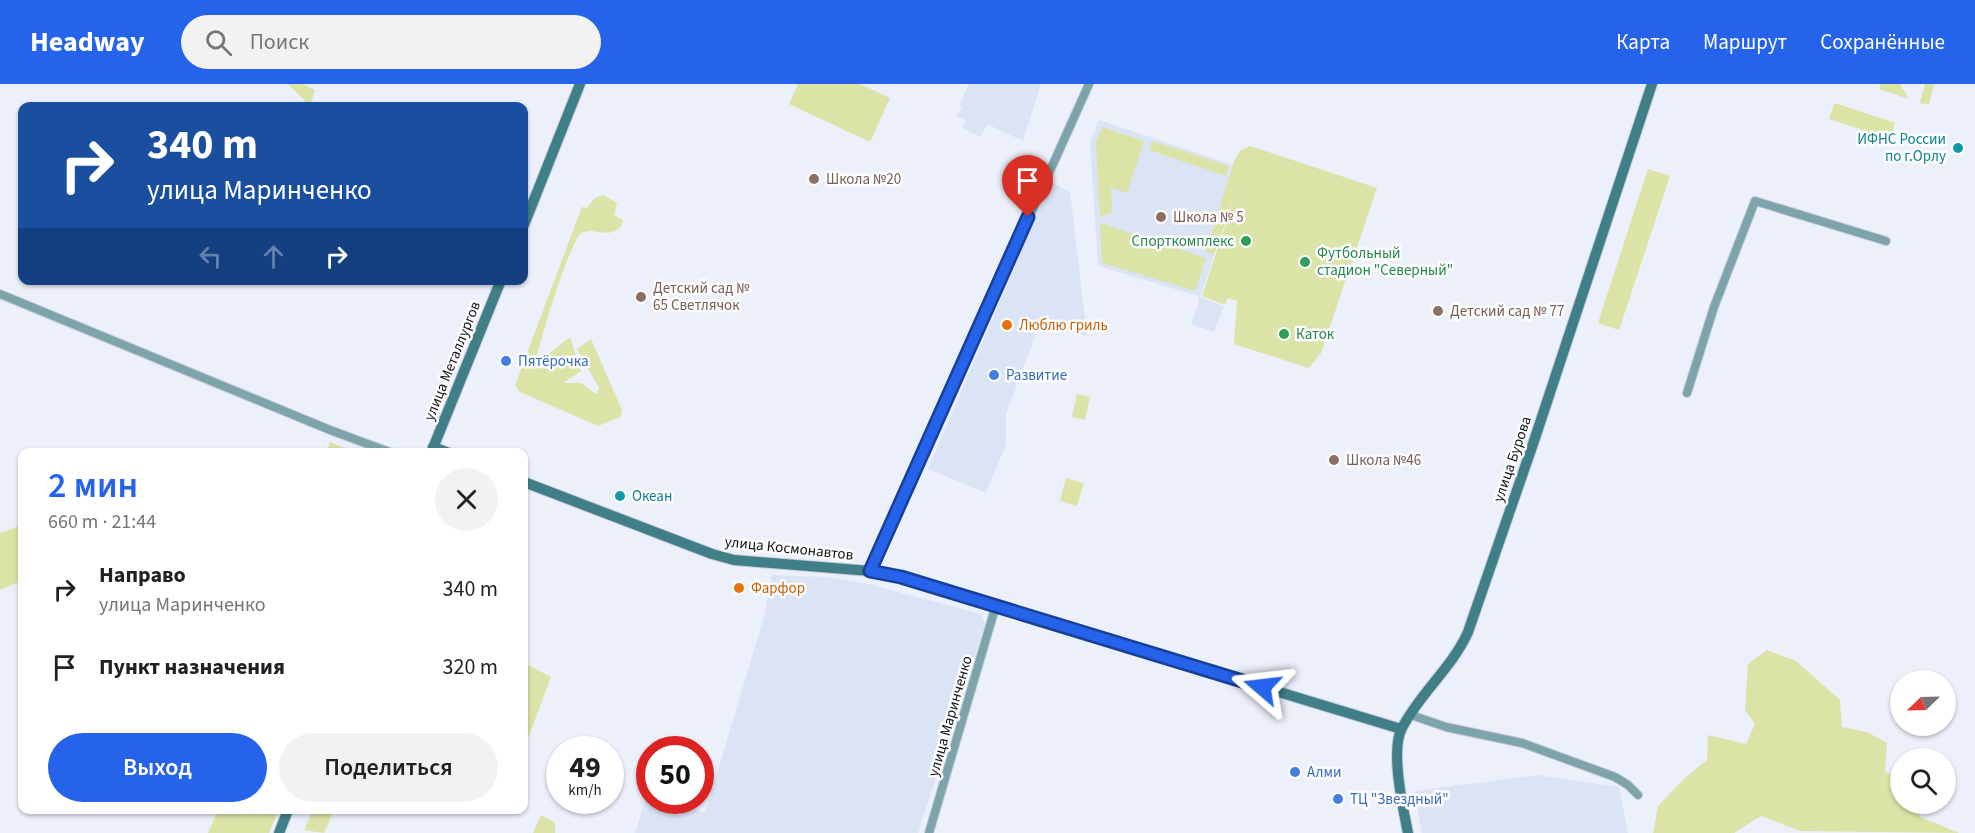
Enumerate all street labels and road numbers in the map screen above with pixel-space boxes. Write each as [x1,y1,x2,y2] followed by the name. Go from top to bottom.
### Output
[419,298,486,424] street label: улица Металлургов
[1488,413,1537,505] street label: улица Бурова
[724,531,855,566] street label: улица Космонавтов
[923,653,978,779] street label: улица Маринченко

